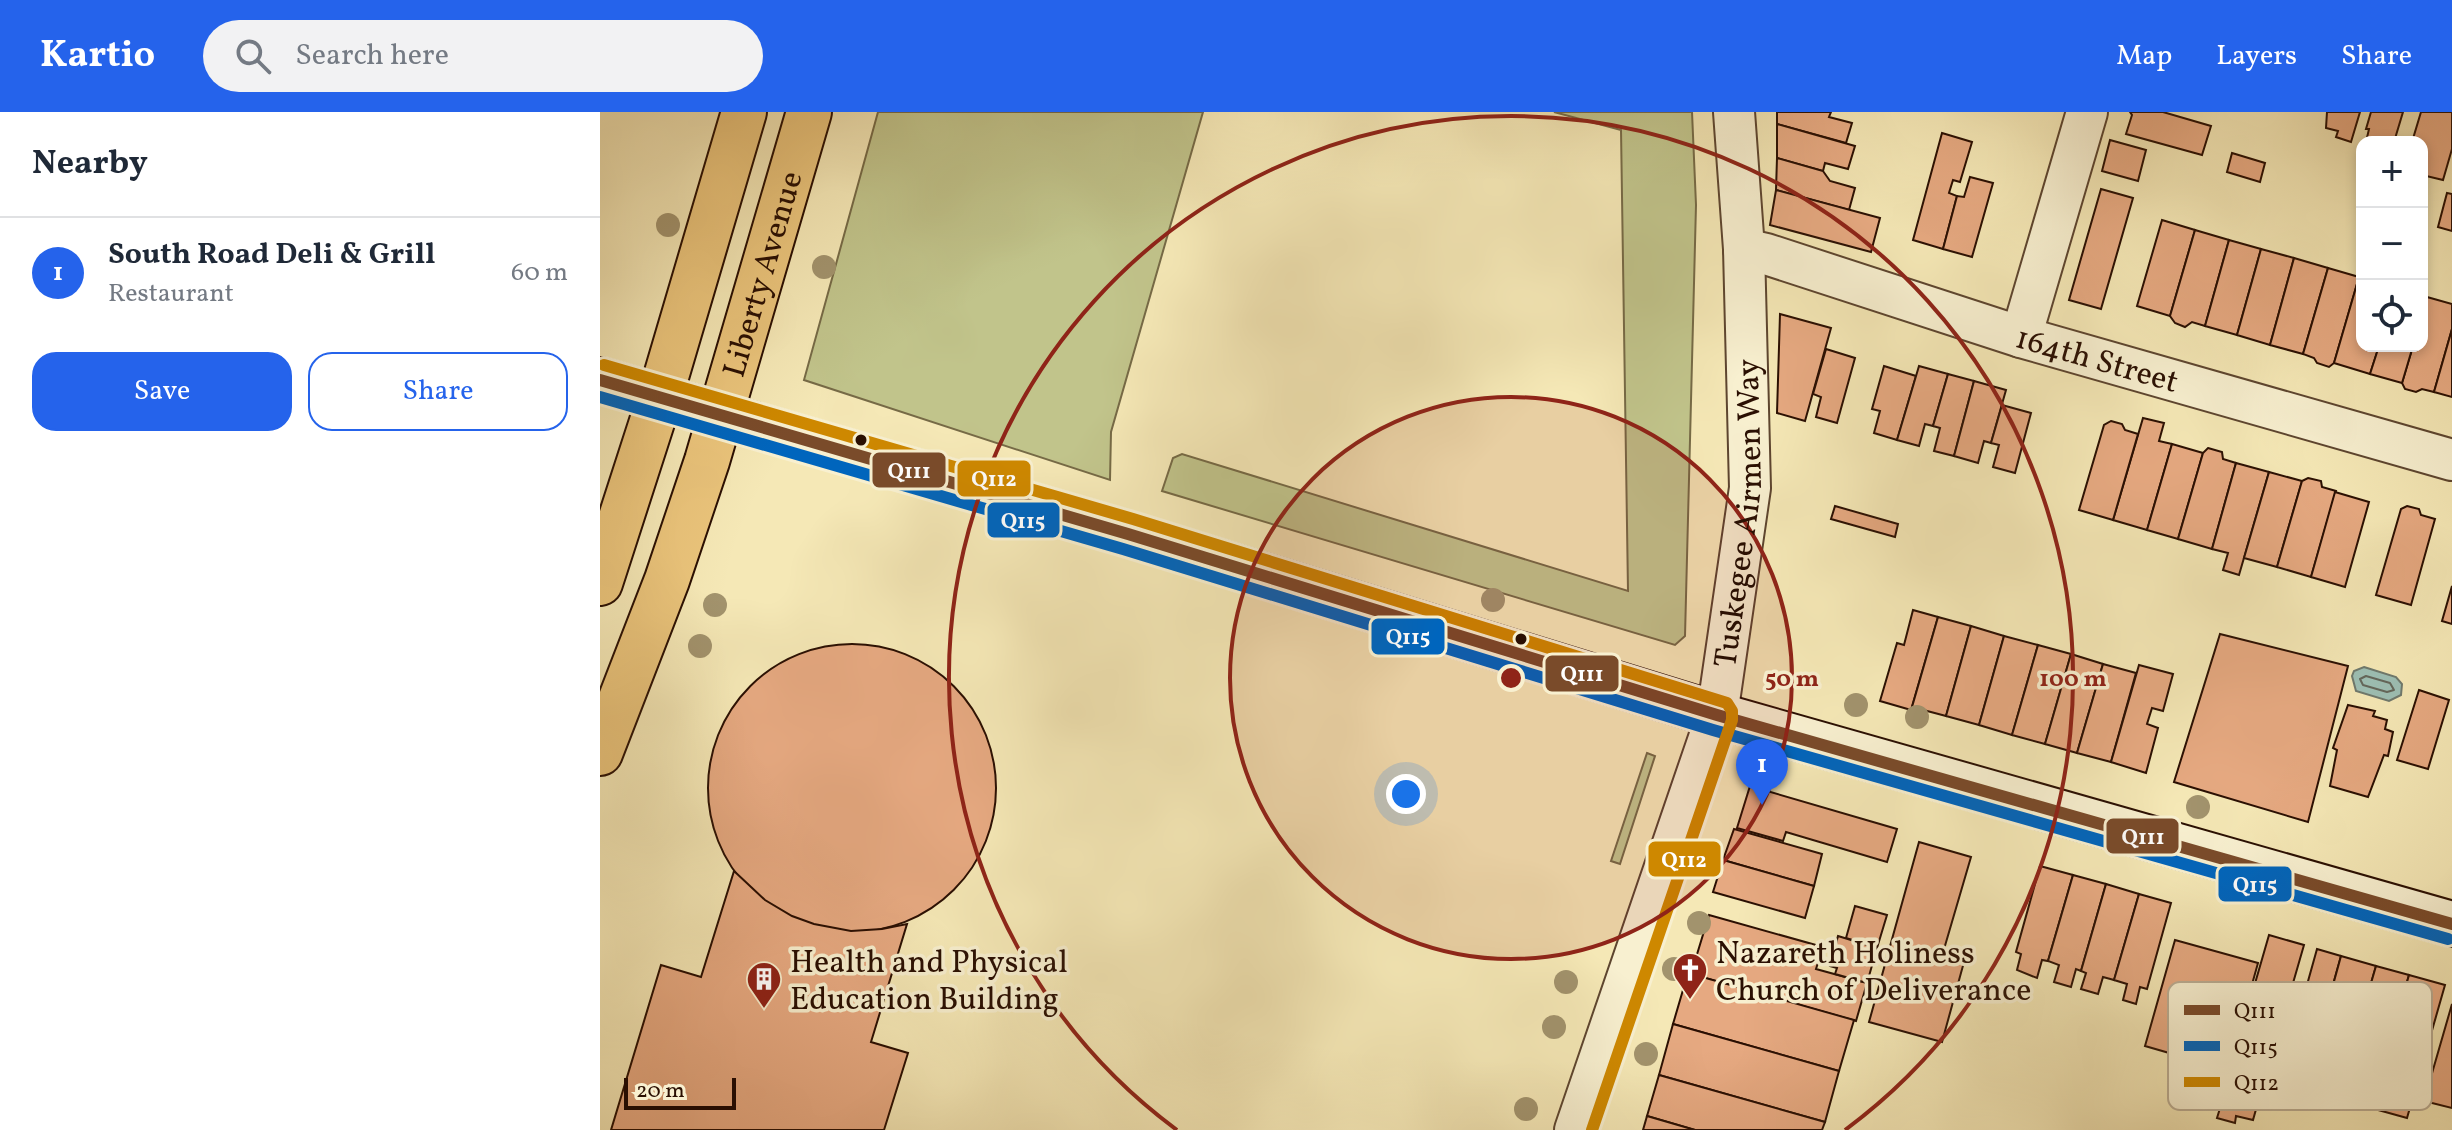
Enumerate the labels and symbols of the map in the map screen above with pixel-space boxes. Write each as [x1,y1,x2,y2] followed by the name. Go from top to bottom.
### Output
[714,167,815,383] street label: Liberty Avenue
[2010,318,2183,406] street label: 164th Street
[1705,358,1775,671] street label: Tuskegee Airmen Way
[853,432,869,448] unlabelled marker
[871,451,947,489] line badge: Q111
[888,457,930,488] text: Q111
[956,459,1032,498] line badge: Q112
[971,465,1017,496] text: Q112
[986,501,1061,539] line badge: Q115
[1001,507,1045,538] text: Q115
[1370,617,1446,656] line badge: Q115
[1386,623,1430,654] text: Q115
[1513,631,1529,647] unlabelled marker
[1544,654,1620,693] line badge: Q111
[1561,660,1603,691] text: Q111
[1765,663,1819,697] text: 50 m
[2039,663,2107,697] text: 100 m
[1497,664,1525,692] centre of rings
[1736,739,1788,805] pin: 1
[1386,774,1426,814] your location
[2105,817,2180,855] line badge: Q111
[2122,823,2164,854] text: Q111
[1647,840,1722,878] line badge: Q112
[1661,846,1707,877] text: Q112
[2217,865,2293,903] line badge: Q115
[2233,871,2277,902] text: Q115
[1716,933,2031,1014] place label: Nazareth Holiness Church of Deliverance
[790,942,1068,1023] place label: Health and Physical Education Building
[1671,951,1709,1001] church icon: Nazareth Holiness Church of Deliverance
[745,960,783,1010] building icon: Health and Physical Education Building
[2168,982,2432,1110] legend
[2234,997,2276,1028] text: Q111
[2234,1033,2278,1064] text: Q115
[2234,1069,2279,1100] text: Q112
[624,1074,736,1110] scale bar

